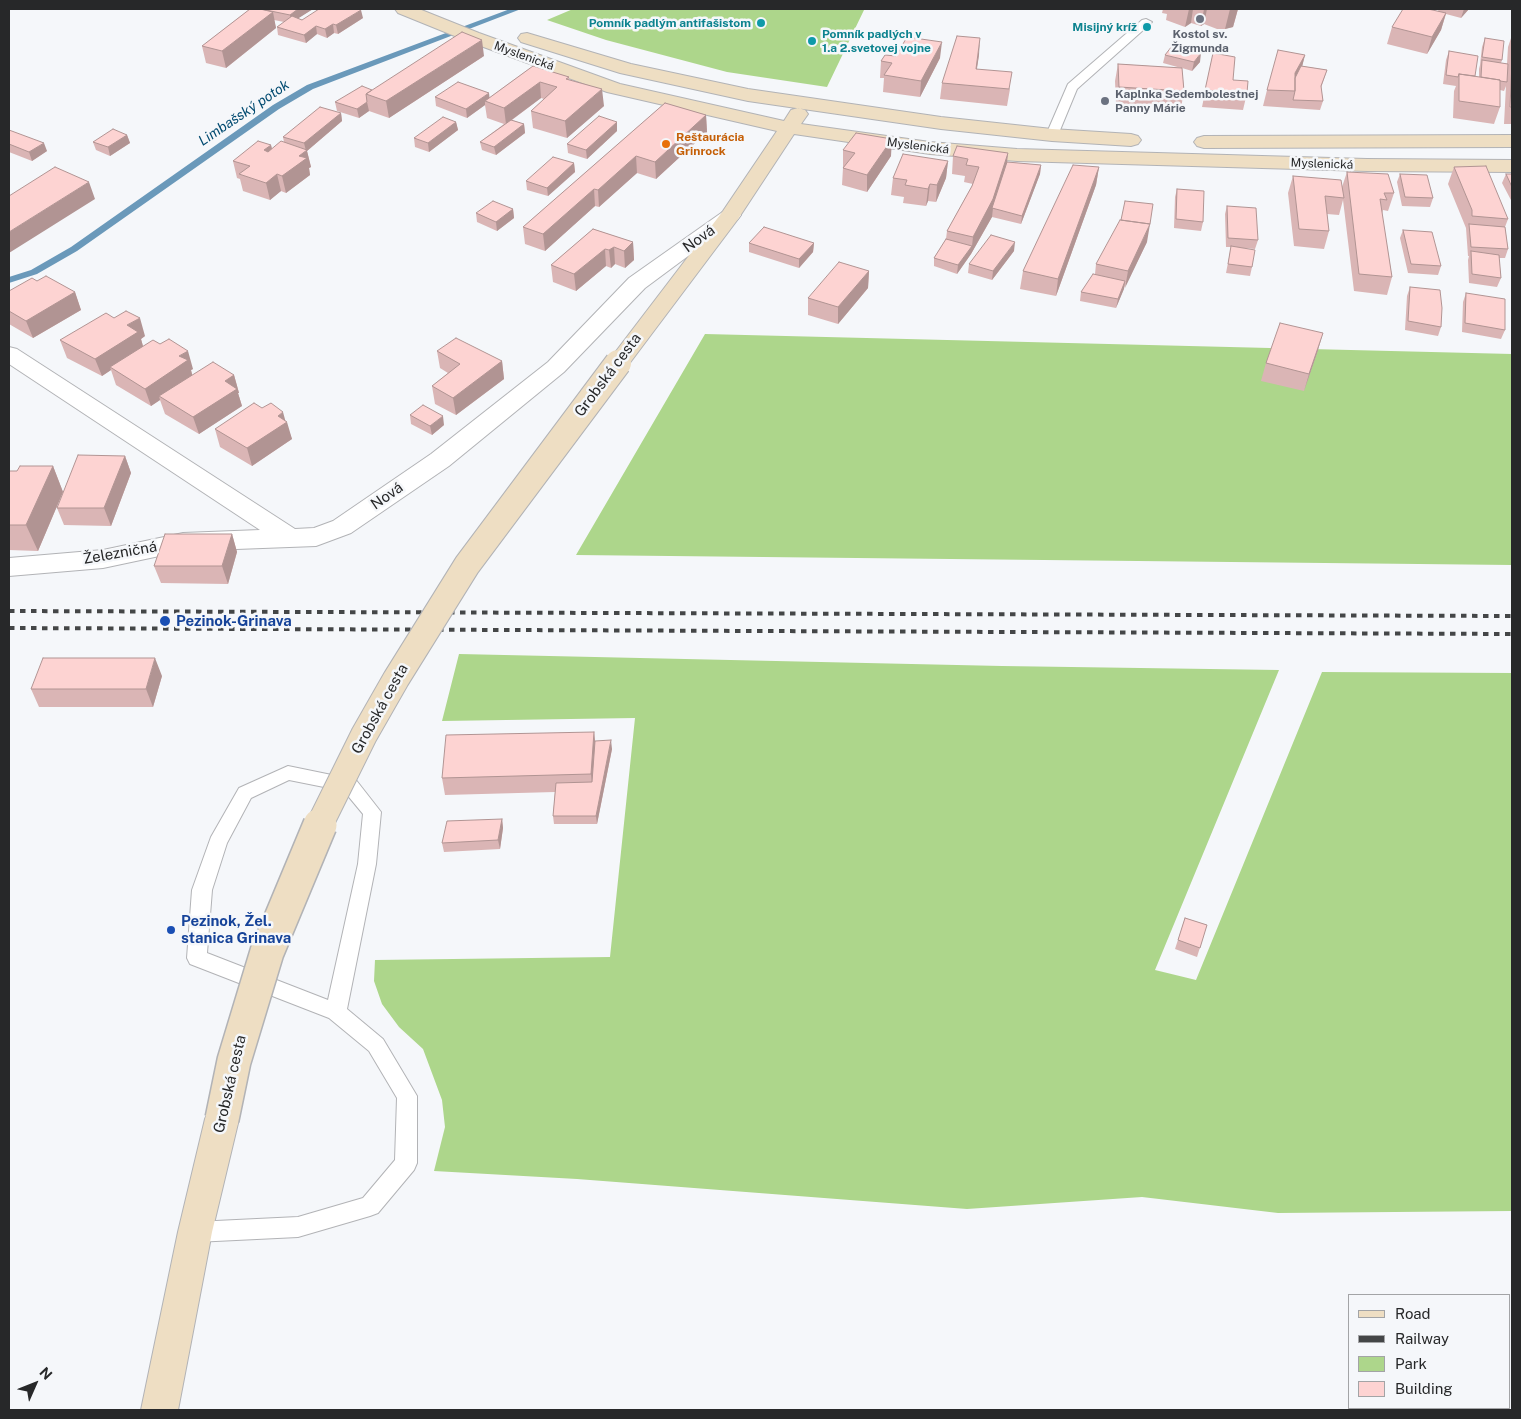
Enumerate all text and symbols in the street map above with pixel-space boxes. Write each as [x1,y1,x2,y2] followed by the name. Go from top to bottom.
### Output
[1194,13,1206,25] marker: Kostol sv. Žigmunda
[589,16,751,30] place label: Pomník padlým antifašistom
[755,17,767,29] marker: Pomník padlým antifašistom
[1072,20,1137,34] place label: Misijný kríž
[1141,21,1153,33] marker: Misijný kríž
[822,27,931,55] place label: Pomník padlých v 1.a 2.svetovej vojne
[1171,27,1229,55] place label: Kostol sv. Žigmunda
[806,35,818,47] marker: Pomník padlých v 1.a 2.svetovej vojne
[492,39,556,73] street label: Myslenická
[195,76,293,150] water label: Limbašský potok
[1115,87,1258,115] place label: Kaplnka Sedembolestnej Panny Márie
[1099,95,1111,107] marker: Kaplnka Sedembolestnej Panny Márie
[676,130,744,158] place label: Reštaurácia Grinrock
[886,135,950,157] street label: Myslenická
[660,138,672,150] marker: Reštaurácia Grinrock
[1290,156,1354,172] street label: Myslenická
[679,221,719,257] street label: Nová
[571,330,645,420] street label: Grobská cesta
[367,479,407,513] street label: Nová
[82,538,158,568] street label: Železničná
[176,612,292,630] place label: Pezinok-Grinava
[158,614,172,628] marker: Pezinok-Grinava
[348,661,412,757] street label: Grobská cesta
[181,912,291,947] place label: Pezinok, Žel. stanica Grinava
[165,924,177,936] marker: Pezinok, Žel. stanica Grinava
[210,1033,250,1135] street label: Grobská cesta
[1348,1294,1511,1409] legend
[1395,1305,1431,1322] text: Road
[1395,1330,1449,1347] text: Railway
[1395,1355,1427,1372] text: Park
[10,1359,60,1409] north arrow
[36,1364,55,1383] text: N
[1395,1380,1453,1397] text: Building

